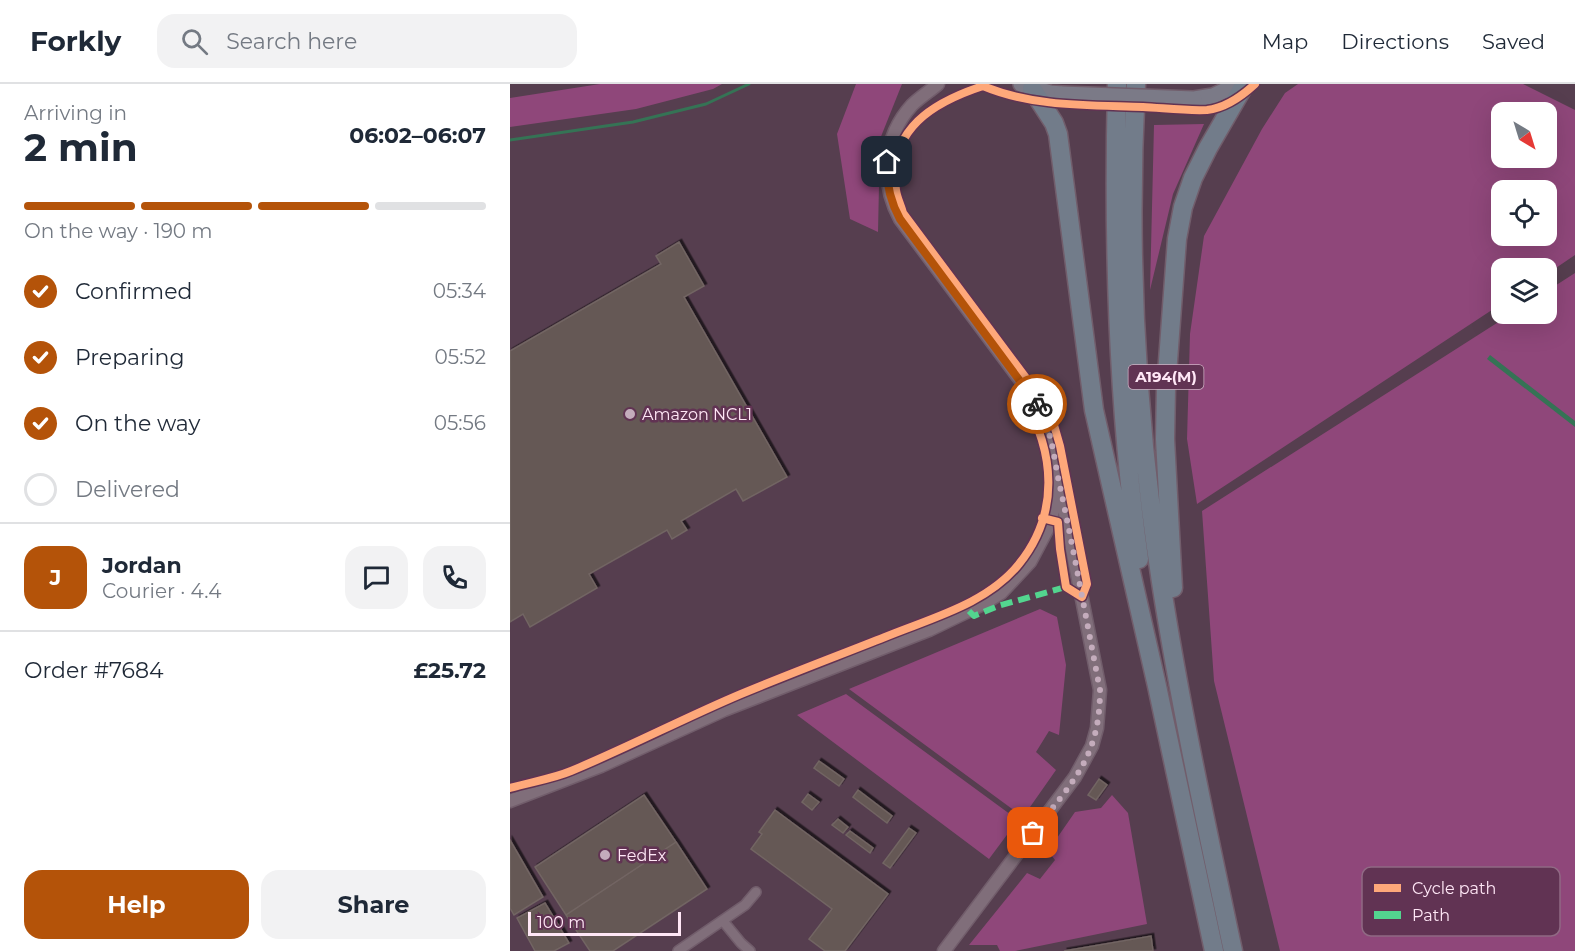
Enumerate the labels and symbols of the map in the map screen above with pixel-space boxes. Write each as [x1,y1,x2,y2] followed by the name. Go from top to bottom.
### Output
[1491,102,1557,168] north arrow
[861,136,912,187] pin
[1128,365,1204,389] road number: A194(M)
[1007,374,1067,434] courier
[642,405,752,424] place label: Amazon NCL1
[623,407,637,421] marker: Amazon NCL1
[1007,807,1058,858] pin
[617,846,667,865] place label: FedEx
[598,848,612,862] marker: FedEx
[1362,867,1560,936] legend
[1412,879,1496,898] text: Cycle path
[1412,906,1450,925] text: Path
[528,909,681,936] scale bar

